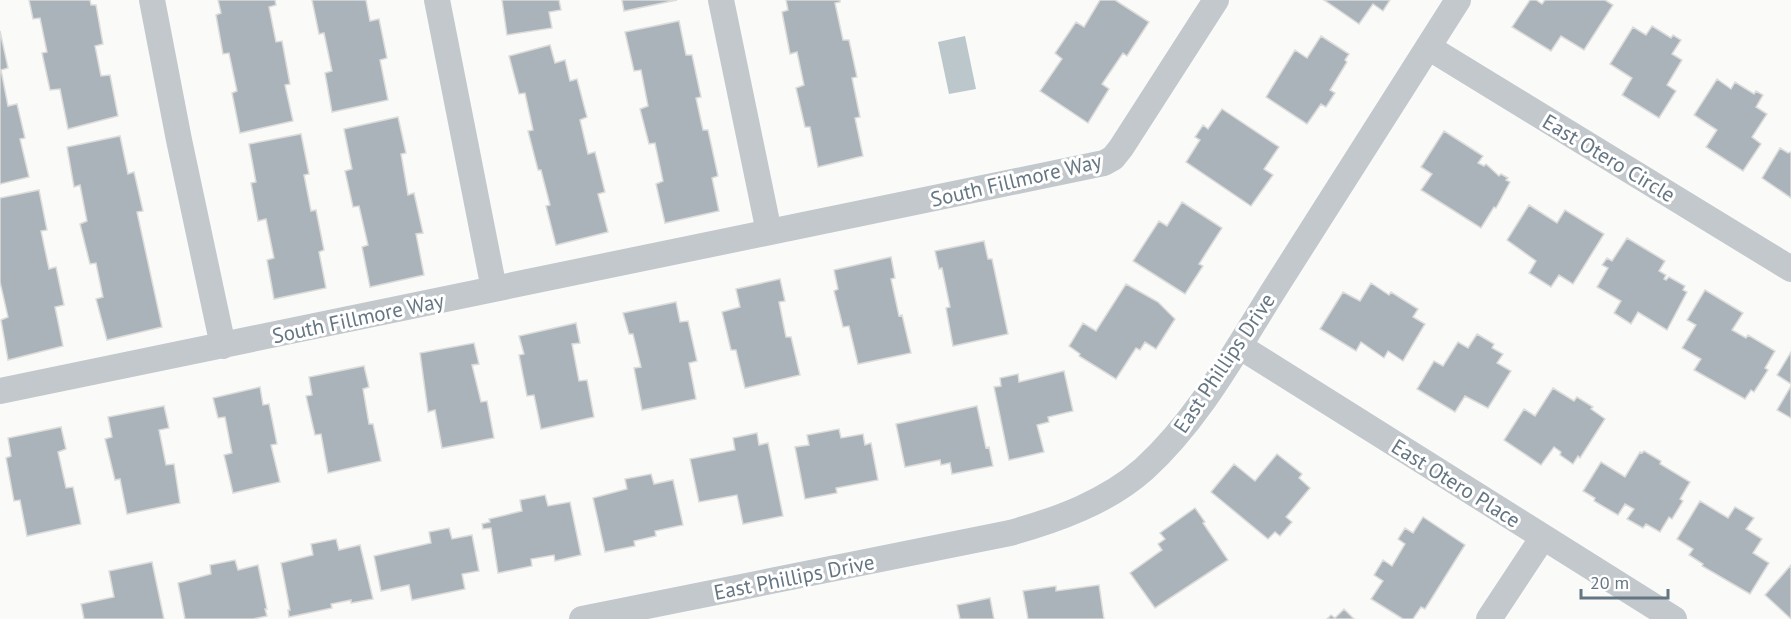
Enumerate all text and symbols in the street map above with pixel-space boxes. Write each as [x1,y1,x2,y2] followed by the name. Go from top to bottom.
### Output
[1538,108,1680,208] street label: East Otero Circle
[928,147,1104,213] street label: South Fillmore Way
[270,287,446,349] street label: South Fillmore Way
[1167,288,1281,438] street label: East Phillips Drive
[1386,433,1526,533] street label: East Otero Place
[711,548,877,606] street label: East Phillips Drive
[1581,562,1668,600] scale bar
[1590,571,1629,594] text: 20 m

